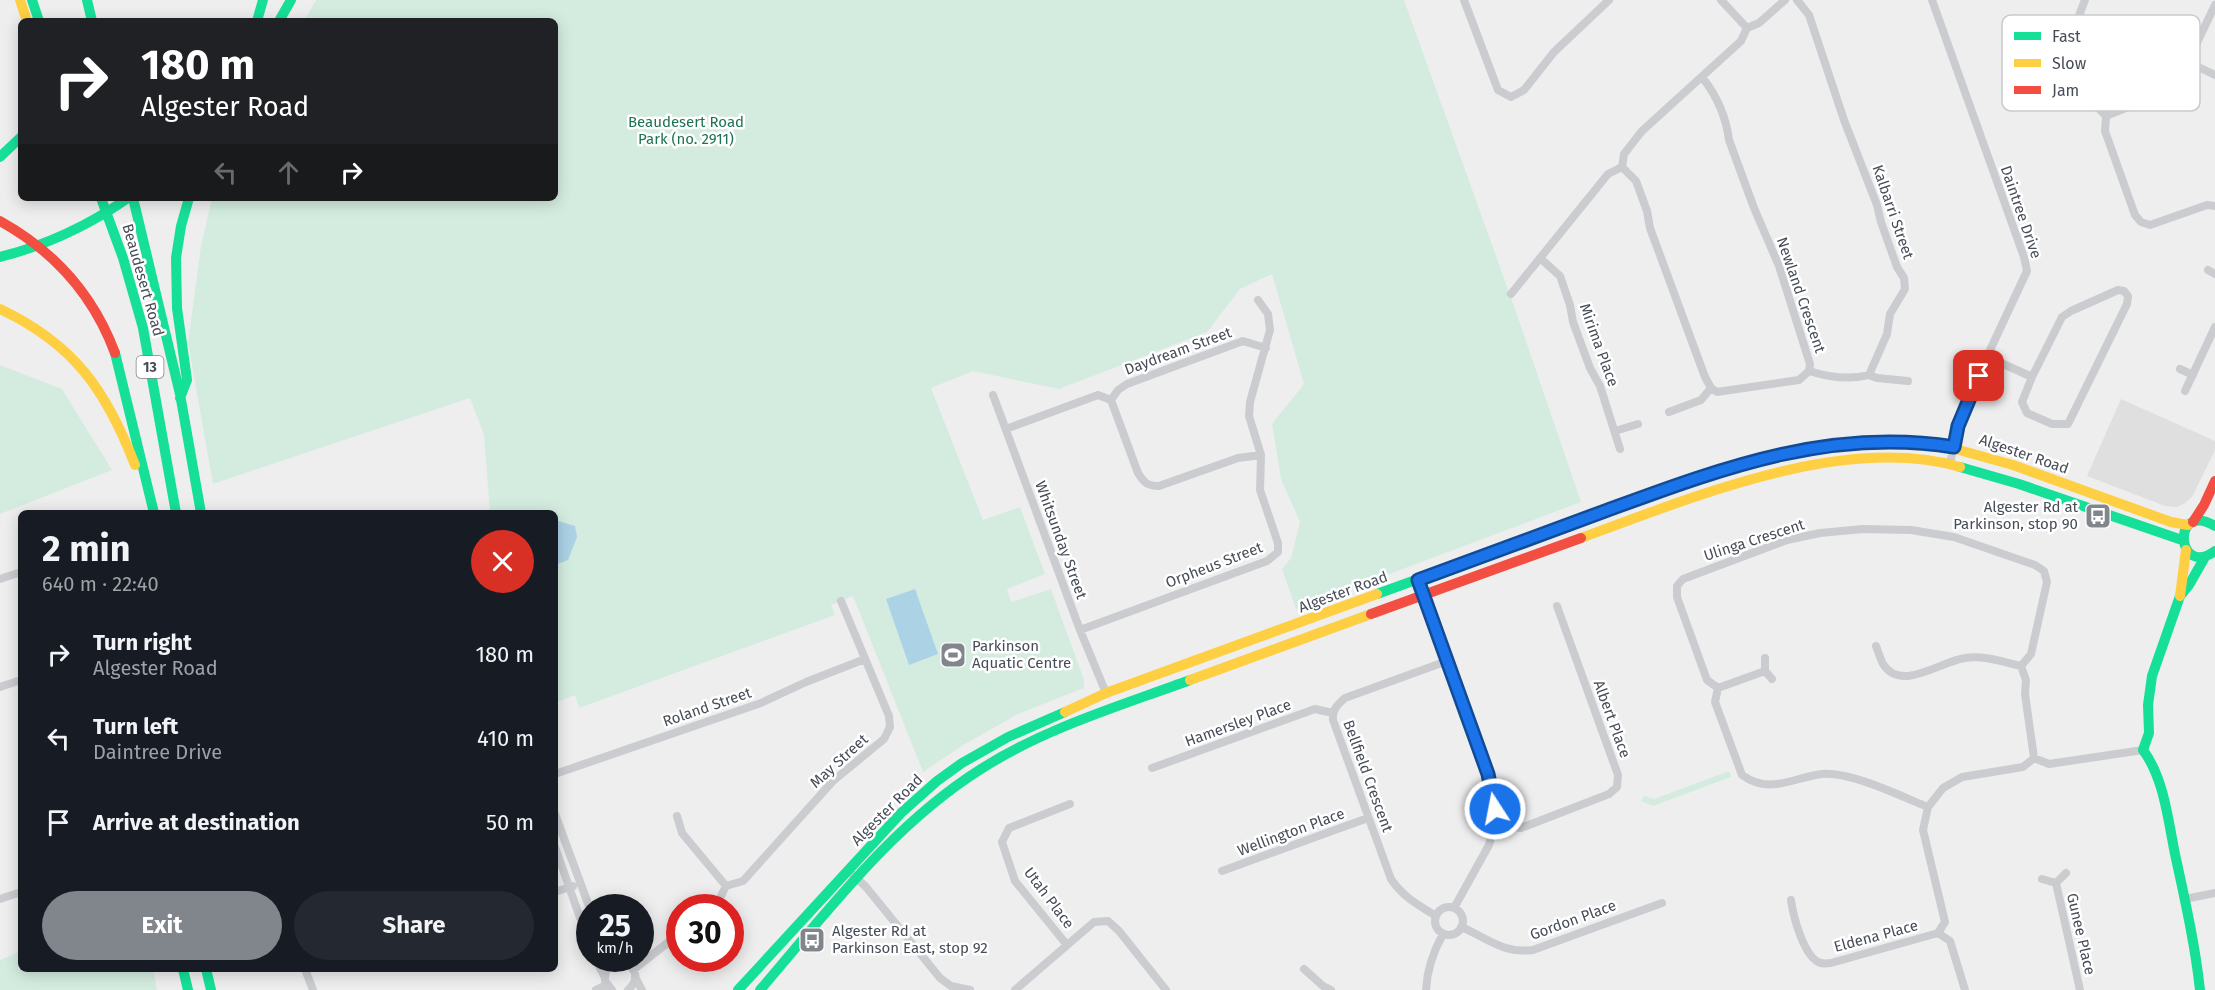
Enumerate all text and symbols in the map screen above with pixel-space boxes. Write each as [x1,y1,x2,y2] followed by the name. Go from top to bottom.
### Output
[2002,15,2200,111] legend
[2052,27,2081,46] text: Fast
[141,40,255,90] text: 180 m
[42,42,120,120] icon: right
[2052,54,2087,73] text: Slow
[2052,81,2079,100] text: Jam
[141,91,309,123] text: Algester Road
[628,113,744,148] park label: Beaudesert Road Park (no. 2911)
[209,156,242,189] icon: left
[272,156,305,189] icon: ahead
[335,156,368,189] icon: right
[1868,162,1918,262] street label: Kalbarri Street
[1997,163,2045,261] street label: Daintree Drive
[118,222,168,338] street label: Beaudesert Road
[1773,235,1829,356] street label: Newland Crescent
[1576,301,1622,389] street label: Mirima Place
[1122,323,1235,379] street label: Daydream Street
[1953,350,2004,401] pin
[136,356,164,378] road number: 13
[1962,359,1995,392] icon: arrive
[1977,430,2071,478] street label: Algester Road
[1031,479,1091,602] street label: Whitsunday Street
[1953,498,2079,533] place label: Algester Rd at Parkinson, stop 90
[2083,501,2113,531] bus stop icon: Algester Rd at Parkinson, stop 90
[1701,515,1807,565] street label: Ulinga Crescent
[42,527,131,571] text: 2 min
[471,530,534,593] button: close
[1163,538,1266,592] street label: Orpheus Street
[1296,568,1390,616] street label: Algester Road
[42,572,159,596] text: 640 m · 22:40
[93,629,192,656] text: Turn right
[972,637,1071,672] place label: Parkinson Aquatic Centre
[42,638,75,671] icon: right
[938,640,968,670] sports icon: Parkinson Aquatic Centre
[475,641,534,668] text: 180 m
[93,656,218,680] text: Algester Road
[1590,678,1634,760] street label: Albert Place
[660,683,754,731] street label: Roland Street
[1182,695,1294,751] street label: Hamersley Place
[93,713,178,740] text: Turn left
[1339,717,1397,835] street label: Bellfield Crescent
[42,722,75,755] icon: left
[477,725,534,752] text: 410 m
[806,730,872,792] street label: May Street
[93,740,222,764] text: Daintree Drive
[848,771,926,849] street label: Algester Road
[1463,777,1527,841] position arrow
[1235,804,1347,860] street label: Wellington Place
[42,806,75,839] icon: arrive
[93,809,300,836] text: Arrive at destination
[486,809,534,836] text: 50 m
[1020,864,1078,932] street label: Utah Place
[42,891,282,960] button: Exit
[294,891,534,960] button: Share
[2063,891,2099,977] street label: Gunee Place
[666,894,744,972] speed limit sign: 30
[1528,896,1618,944] street label: Gordon Place
[599,908,631,944] text: 25
[1832,916,1920,956] street label: Eldena Place
[832,922,988,957] place label: Algester Rd at Parkinson East, stop 92
[797,925,827,955] bus stop icon: Algester Rd at Parkinson East, stop 92
[596,939,634,957] text: km/h

